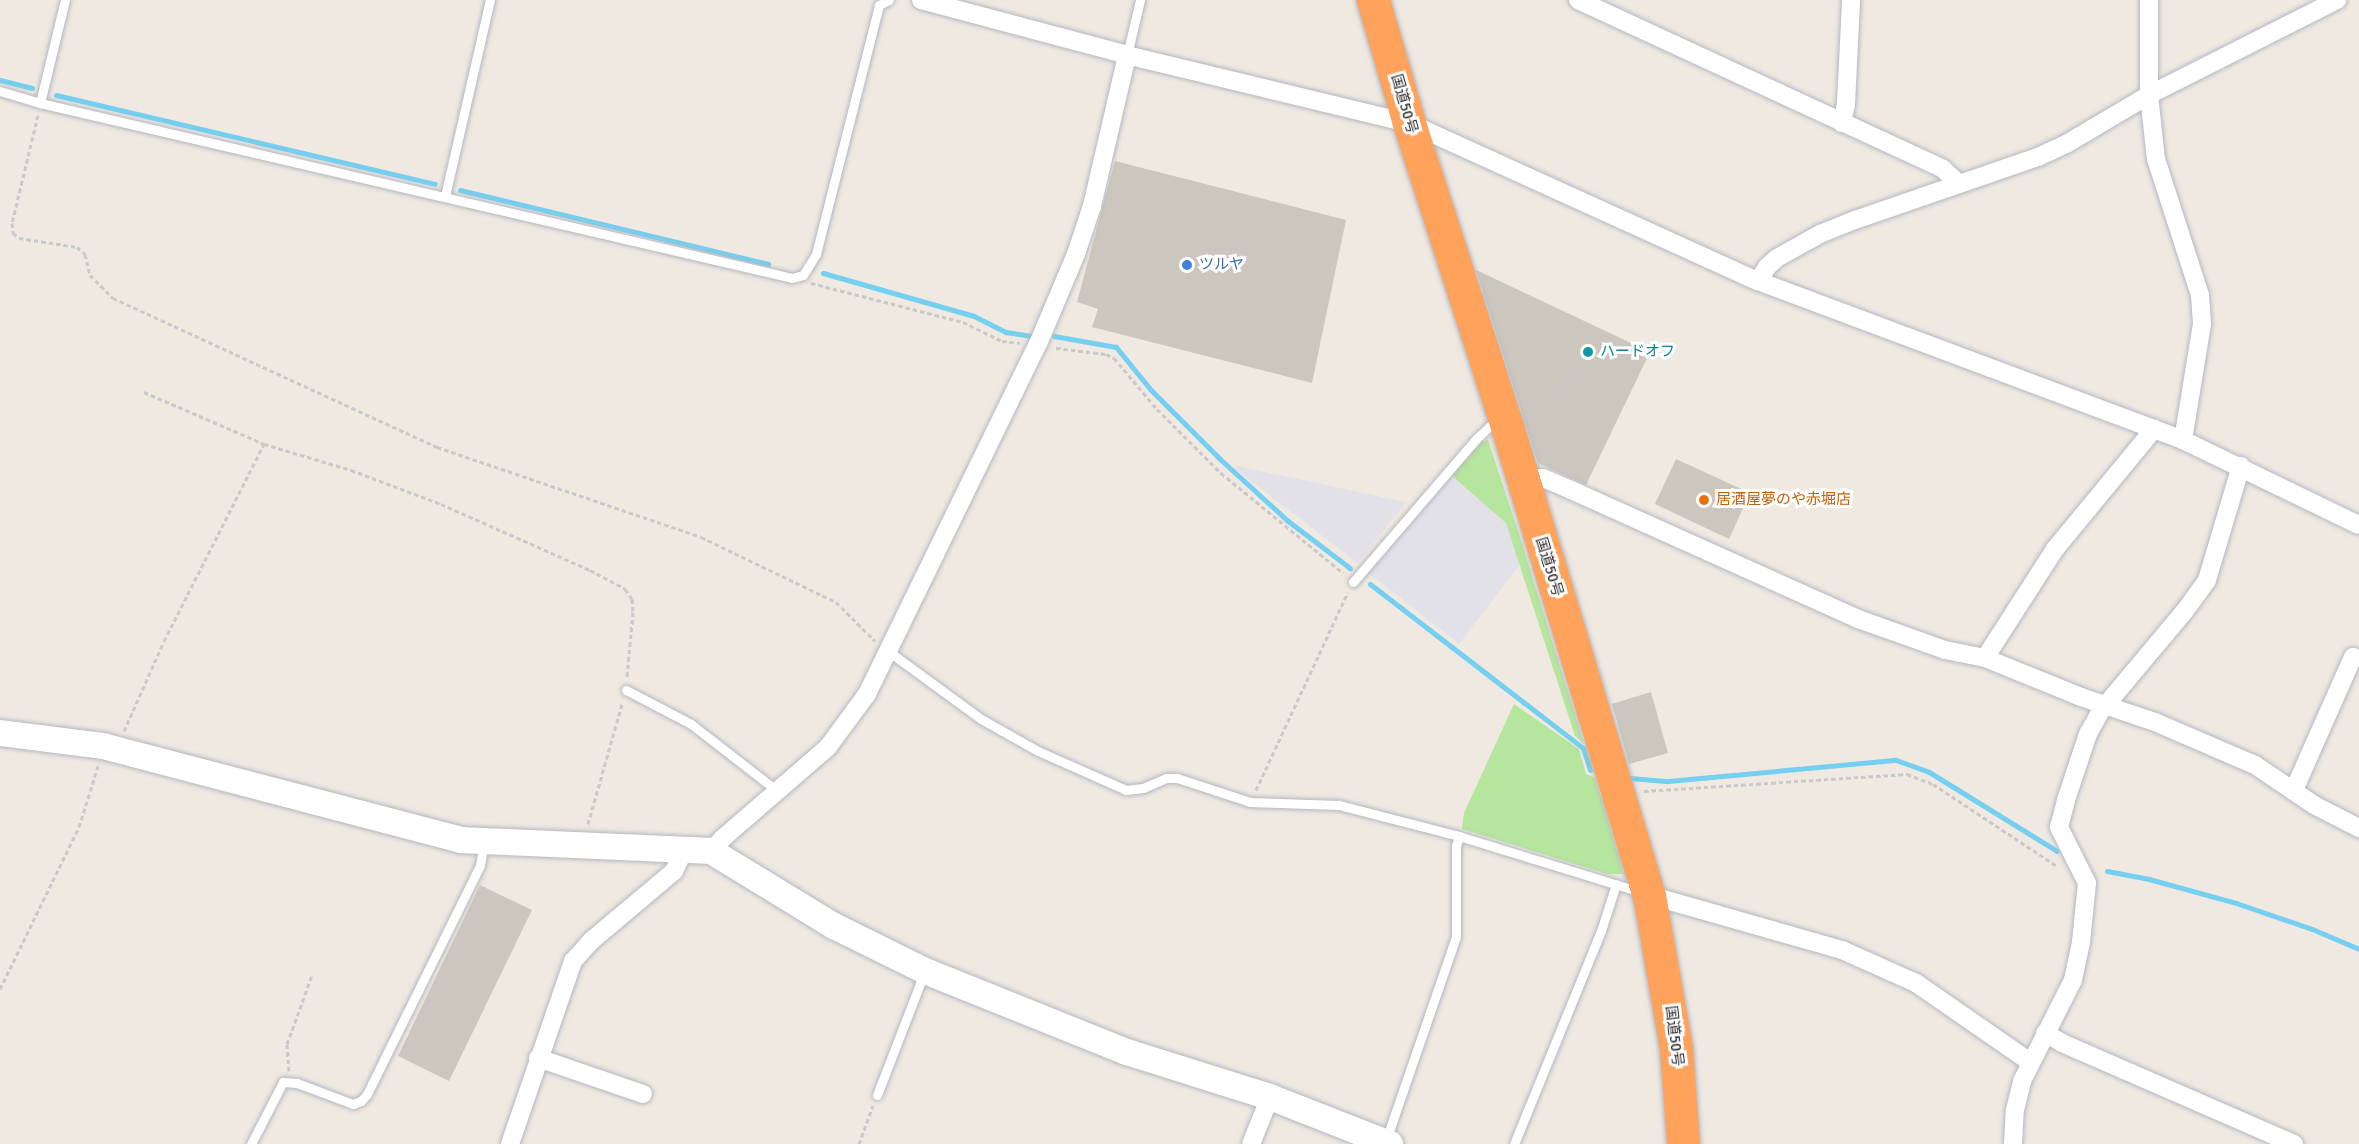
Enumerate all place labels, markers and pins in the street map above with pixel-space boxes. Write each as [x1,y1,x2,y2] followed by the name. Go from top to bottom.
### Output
[1199,256,1244,274] place label: ツルヤ
[1180,258,1194,272] marker: ツルヤ
[1600,343,1675,361] place label: ハードオフ
[1581,345,1595,359] marker: ハードオフ
[1716,491,1851,509] place label: 居酒屋夢のや赤堀店
[1697,493,1711,507] marker: 居酒屋夢のや赤堀店

